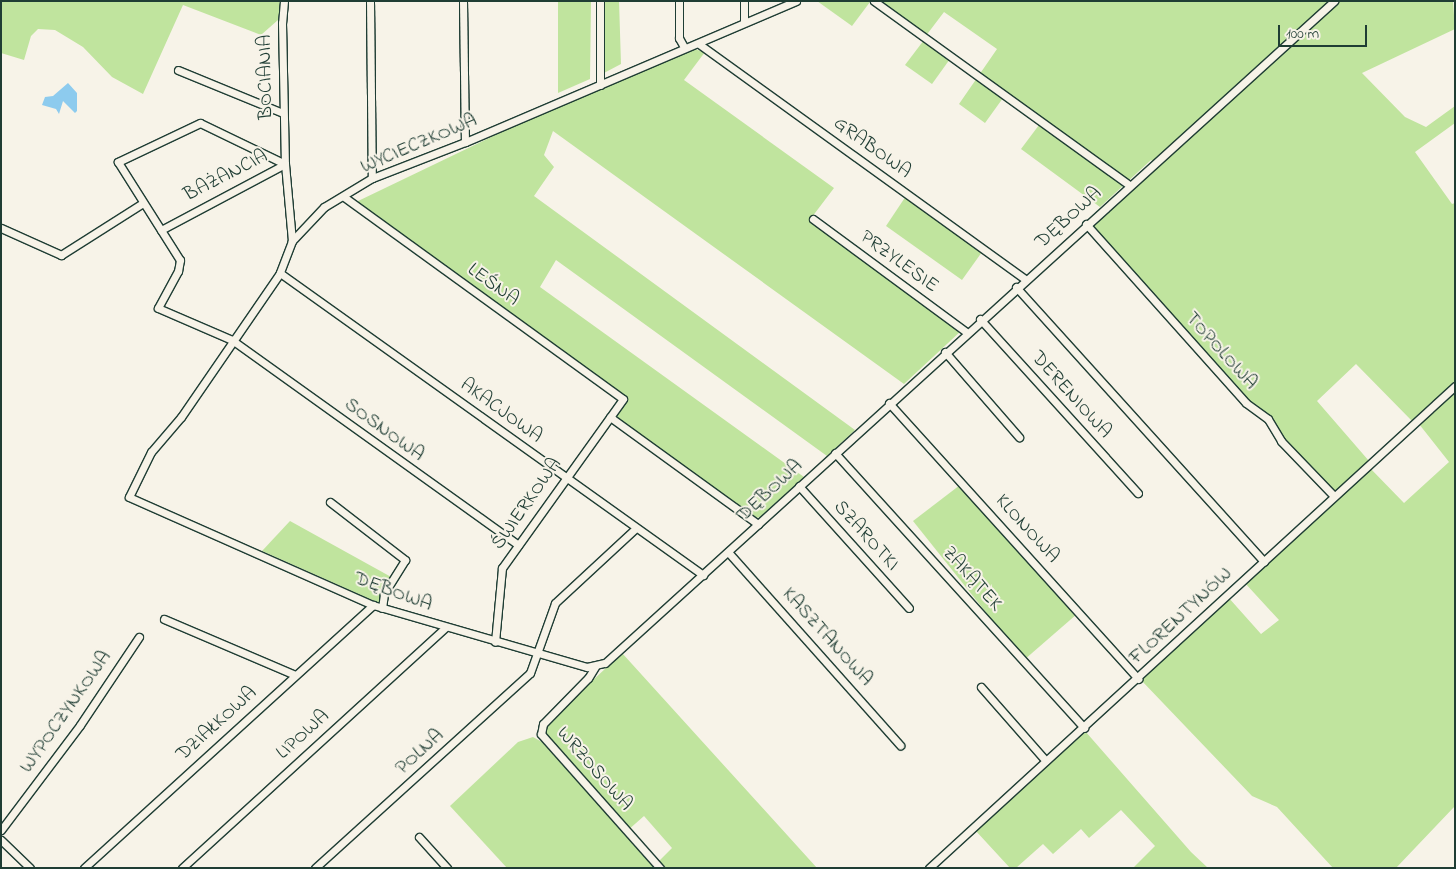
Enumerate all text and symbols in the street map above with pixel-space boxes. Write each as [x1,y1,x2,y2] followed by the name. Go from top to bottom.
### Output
[1281,15,1370,47] scale bar
[1286,23,1319,45] text: 100 m
[253,34,279,120] street label: BOCIANIA
[357,109,481,179] street label: WYCIECZKOWA
[828,112,916,184] street label: GRABOWA
[180,145,272,207] street label: BAŻANCIA
[1031,182,1107,254] street label: DĘBOWA
[855,226,943,298] street label: PRZYLESIE
[462,258,524,312] street label: LEŚNA
[1180,307,1262,395] street label: TOPOLOWA
[1026,346,1116,444] street label: DERENIOWA
[455,373,547,449] street label: AKACJOWA
[339,393,429,467] street label: SOSNOWA
[487,453,567,555] street label: ŚWIERKOWA
[732,455,808,527] street label: DĘBOWA
[990,489,1064,569] street label: KLONOWA
[828,496,904,576] street label: SZAROTKI
[937,542,1007,616] street label: ZAKĄTEK
[1125,562,1237,670] street label: FLORENTYNÓW
[351,567,435,617] street label: DĘBOWA
[776,583,878,691] street label: KASZTANOWA
[15,646,117,778] street label: WYPOCZYNKOWA
[172,682,262,766] street label: DZIAŁKOWA
[271,705,335,765] street label: LIPOWA
[551,722,637,816] street label: WRZOSOWA
[391,724,449,780] street label: POLNA

